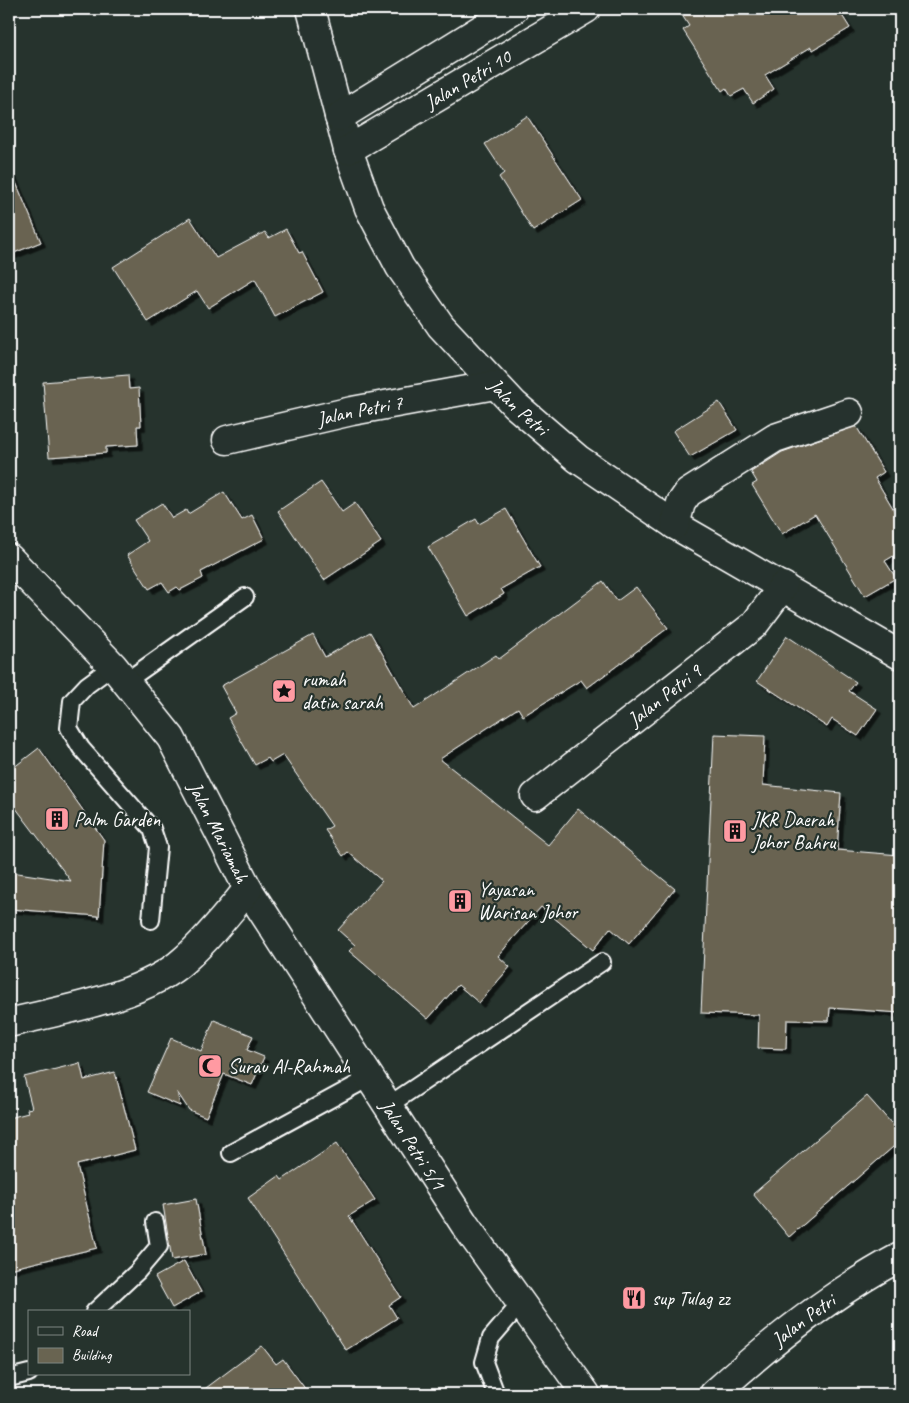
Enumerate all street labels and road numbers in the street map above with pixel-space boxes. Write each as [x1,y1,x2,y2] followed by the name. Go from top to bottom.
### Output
[419,43,517,115] street label: Jalan Petri 10
[483,372,556,442] street label: Jalan Petri
[313,389,406,431] street label: Jalan Petri 7
[621,657,708,732] street label: Jalan Petri 9
[182,777,256,888] street label: Jalan Mariamah
[374,1094,452,1195] street label: Jalan Petri 5/1
[765,1287,842,1352] street label: Jalan Petri

